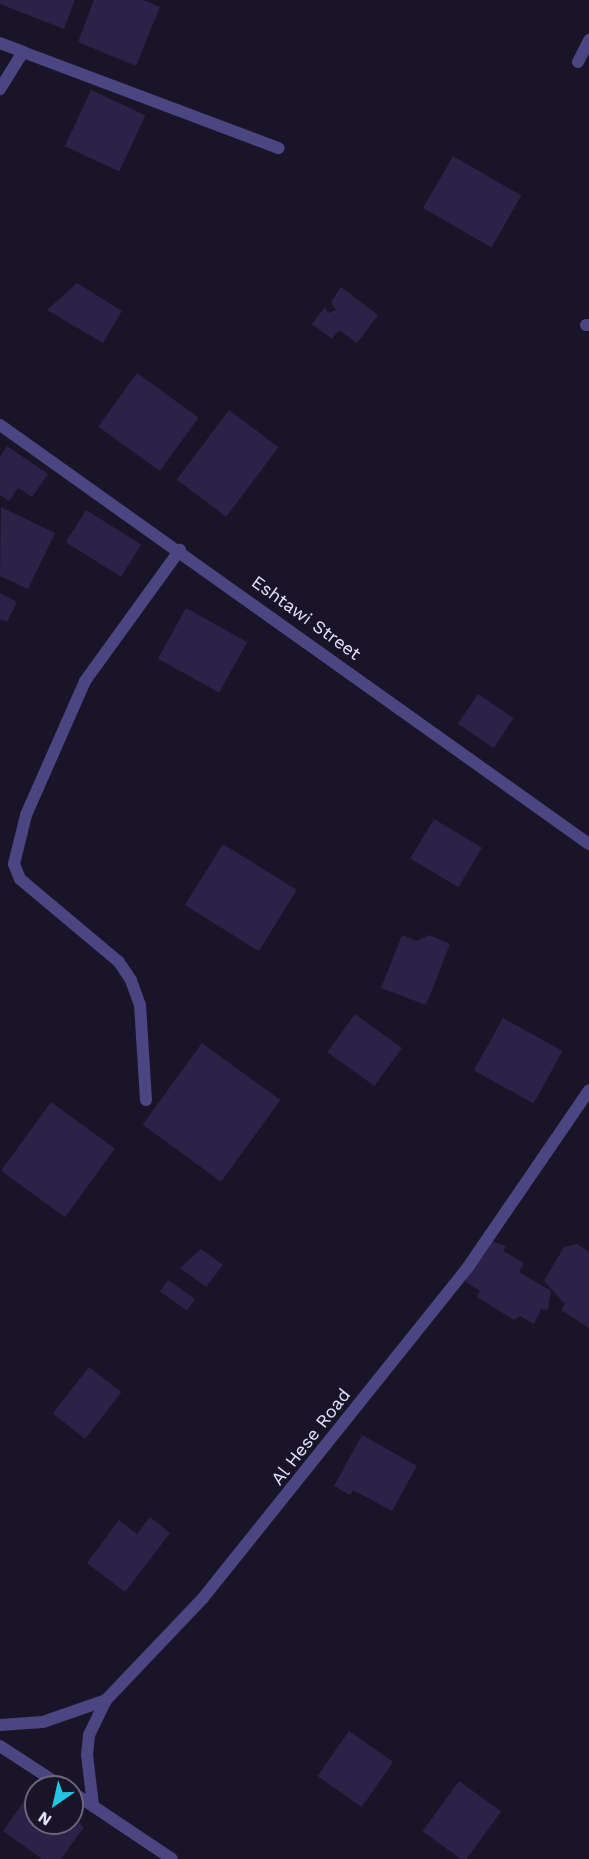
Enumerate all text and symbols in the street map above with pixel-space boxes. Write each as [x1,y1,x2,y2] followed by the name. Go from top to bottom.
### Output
[247,571,365,665] street label: Eshtawi Street
[266,1384,356,1490] street label: Al Hese Road
[24,1775,84,1835] north arrow
[35,1807,55,1830] text: N

